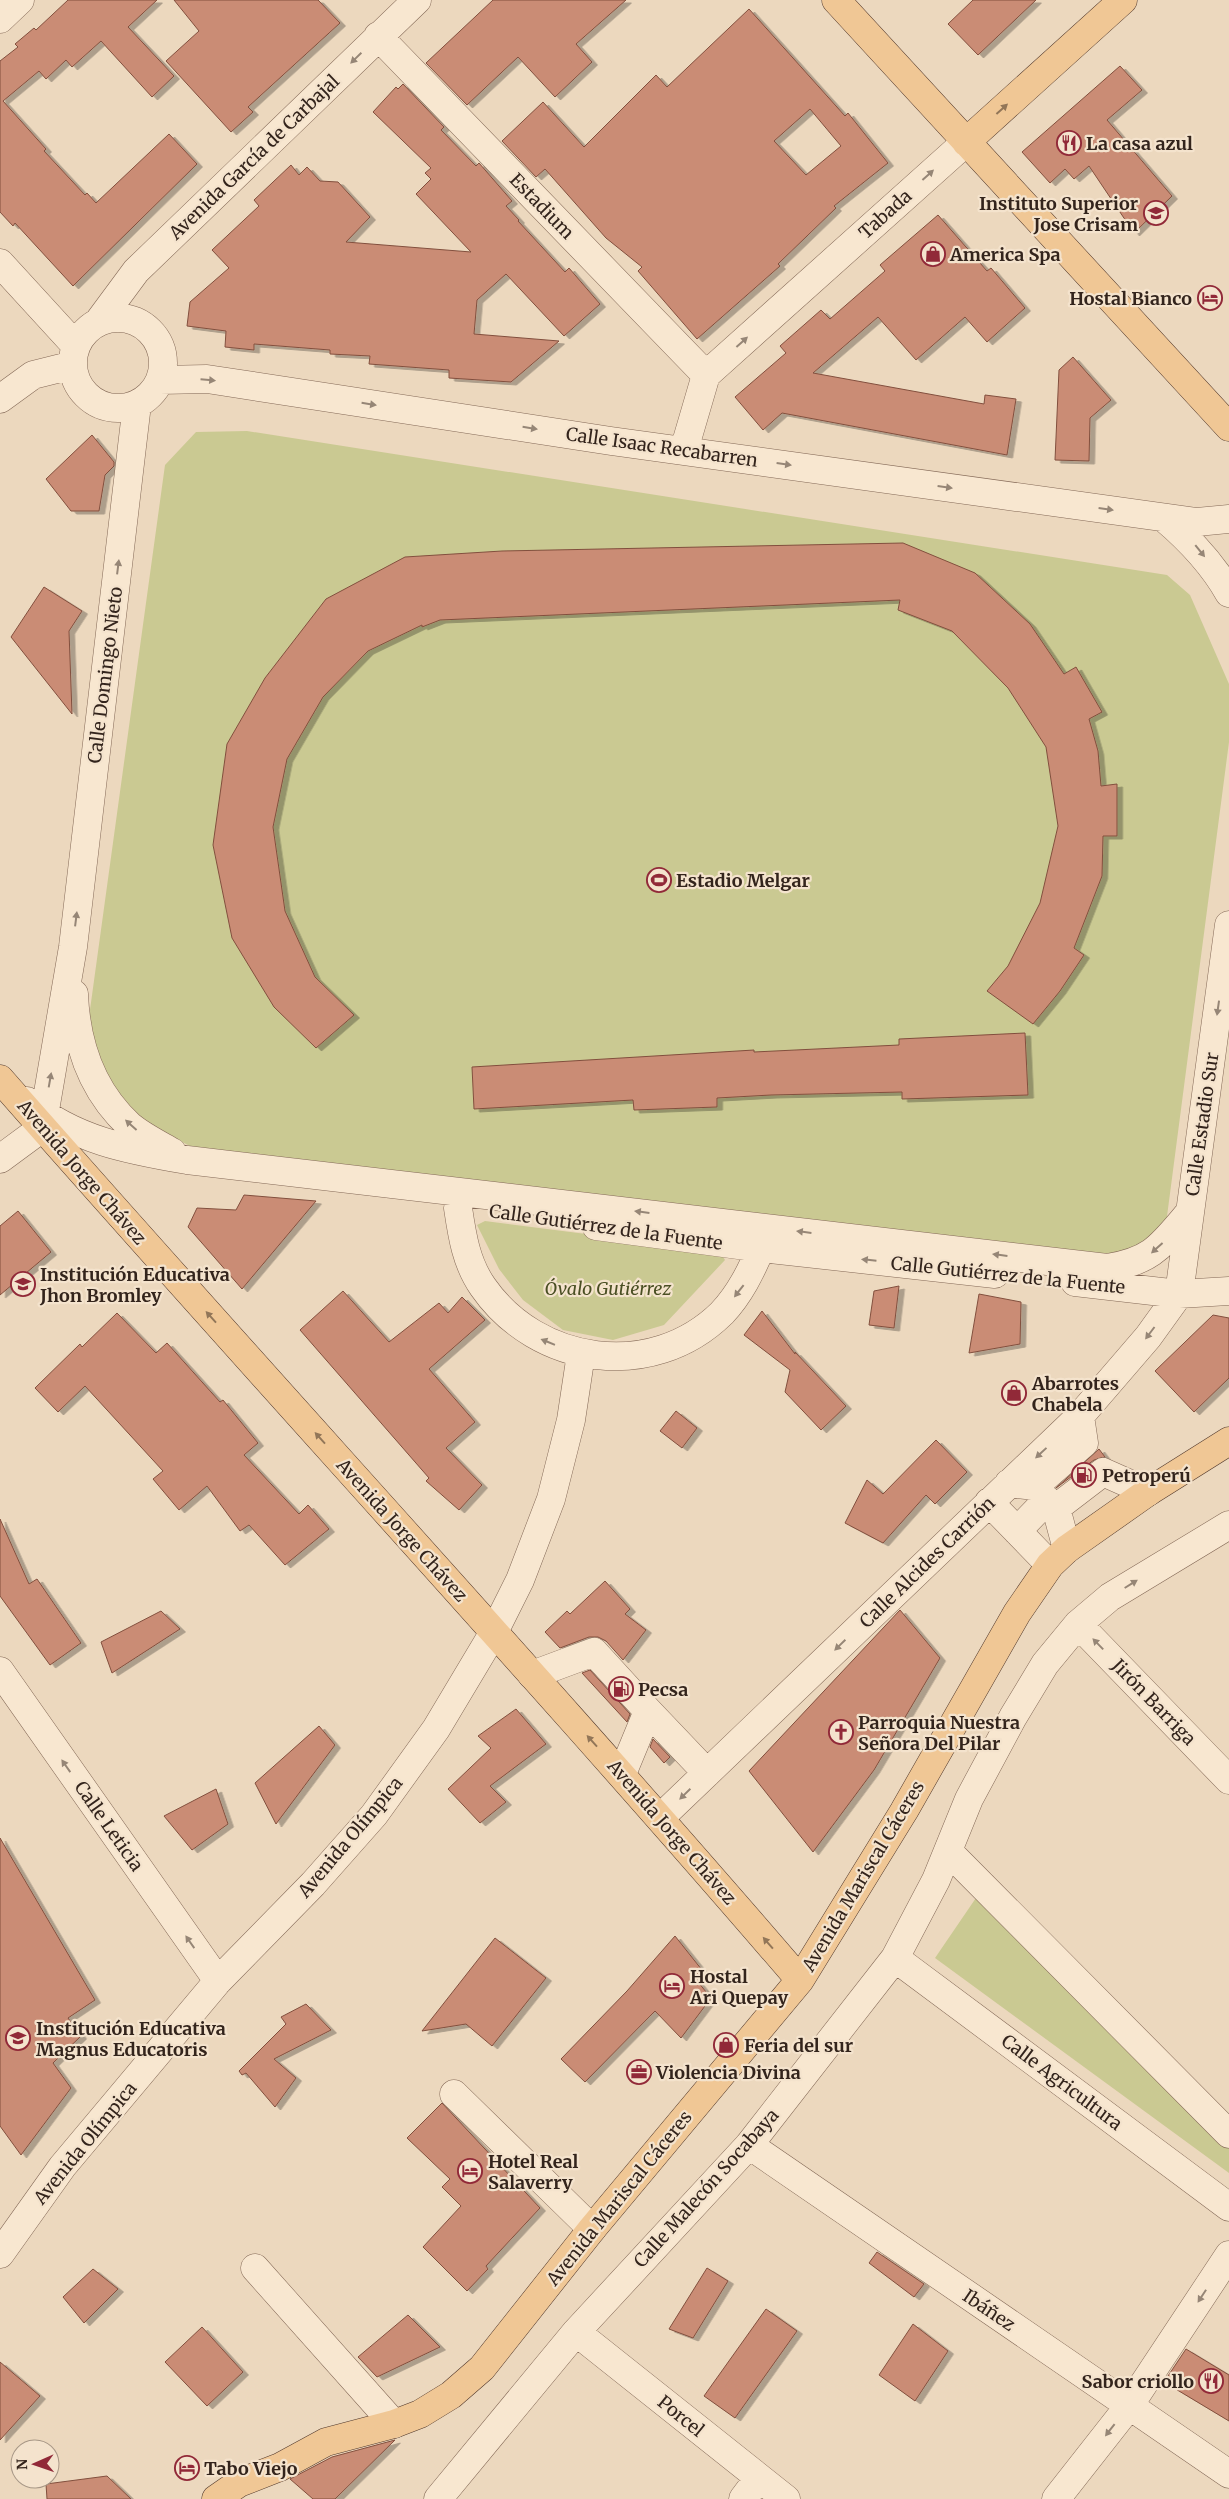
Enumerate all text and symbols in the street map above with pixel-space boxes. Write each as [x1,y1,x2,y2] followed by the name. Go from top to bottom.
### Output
[350,52,362,64] one-way arrow
[163,69,344,245] street label: Avenida García de Carbajal
[995,103,1007,115] one-way arrow
[1056,130,1082,156] restaurant icon: La casa azul
[1086,132,1193,155] place label: La casa azul
[505,168,579,244] street label: Estadium
[922,169,934,181] one-way arrow
[854,184,916,244] street label: Tabada
[979,192,1138,236] place label: Instituto Superior Jose Crisam
[1143,200,1169,226] school or university icon: Instituto Superior Jose Crisam
[920,241,946,267] shop icon: America Spa
[949,243,1061,266] place label: America Spa
[1197,285,1223,311] hotel icon: Hostal Bianco
[1069,287,1192,310] place label: Hostal Bianco
[736,337,749,348] one-way arrow
[201,376,217,384] one-way arrow
[361,400,377,408] one-way arrow
[565,422,759,472] street label: Calle Isaac Recabarren
[522,425,538,433] one-way arrow
[777,460,793,468] one-way arrow
[938,483,954,491] one-way arrow
[1099,506,1115,514] one-way arrow
[1194,544,1205,557] one-way arrow
[114,559,122,575] one-way arrow
[83,585,127,765] street label: Calle Domingo Nieto
[646,867,672,893] sports icon: Estadio Melgar
[676,869,810,892] place label: Estadio Melgar
[72,911,80,927] one-way arrow
[1213,1001,1221,1017] one-way arrow
[1181,1051,1223,1197] street label: Calle Estadio Sur
[47,1071,55,1087] one-way arrow
[12,1094,151,1249] street label: Avenida Jorge Chávez
[125,1119,137,1131] one-way arrow
[488,1199,724,1255] street label: Calle Gutiérrez de la Fuente
[634,1208,650,1216] one-way arrow
[795,1228,811,1236] one-way arrow
[1150,1243,1163,1254] one-way arrow
[890,1251,1126,1299] street label: Calle Gutiérrez de la Fuente
[992,1251,1008,1259] one-way arrow
[861,1256,877,1264] one-way arrow
[39,1263,230,1307] place label: Institución Educativa Jhon Bromley
[10,1271,36,1297] school or university icon: Institución Educativa Jhon Bromley
[545,1277,672,1300] park label: Óvalo Gutiérrez
[733,1284,744,1297] one-way arrow
[205,1312,217,1324] one-way arrow
[1145,1326,1156,1339] one-way arrow
[540,1338,555,1346] one-way arrow
[1031,1372,1119,1416] place label: Abarrotes Chabela
[1001,1380,1027,1406] shop icon: Abarrotes Chabela
[314,1433,326,1445] one-way arrow
[1035,1447,1047,1459] one-way arrow
[331,1453,472,1606] street label: Avenida Jorge Chávez
[1071,1462,1097,1488] fuel station icon: Petroperú
[1102,1464,1191,1487] place label: Petroperú
[854,1491,1000,1633] street label: Calle Alcides Carrión
[1124,1579,1137,1588] one-way arrow
[1092,1638,1104,1650] one-way arrow
[834,1639,846,1651] one-way arrow
[1106,1653,1201,1750] street label: Jirón Barriga
[608,1676,634,1702] fuel station icon: Pecsa
[638,1678,688,1701] place label: Pecsa
[858,1711,1020,1755] place label: Parroquia Nuestra Señora Del Pilar
[828,1719,854,1745] church icon: Parroquia Nuestra Señora Del Pilar
[586,1736,598,1748] one-way arrow
[602,1754,741,1909] street label: Avenida Jorge Chávez
[61,1759,71,1773] one-way arrow
[292,1772,408,1903] street label: Avenida Olímpica
[796,1776,929,1976] street label: Avenida Mariscal Cáceres
[70,1777,149,1876] street label: Calle Leticia
[679,1788,691,1800] one-way arrow
[185,1935,195,1948] one-way arrow
[763,1937,774,1949] one-way arrow
[689,1965,788,2009] place label: Hostal Ari Quepay
[659,1973,685,1999] hotel icon: Hostal Ari Quepay
[36,2017,226,2061] place label: Institución Educativa Magnus Educatoris
[5,2025,31,2051] school or university icon: Institución Educativa Magnus Educatoris
[997,2029,1127,2135] street label: Calle Agricultura
[713,2032,739,2058] shop icon: Feria del sur
[744,2034,853,2057] place label: Feria del sur
[626,2059,652,2085] office icon: Violencia Divina
[655,2061,801,2084] place label: Violencia Divina
[28,2077,142,2210] street label: Avenida Olímpica
[629,2104,784,2272] street label: Calle Malecón Socabaya
[541,2106,697,2291] street label: Avenida Mariscal Cáceres
[488,2150,579,2194] place label: Hotel Real Salaverry
[457,2158,483,2184] hotel icon: Hotel Real Salaverry
[958,2284,1020,2336] street label: Ibáñez
[1197,2289,1207,2302] one-way arrow
[1198,2368,1224,2394] restaurant icon: Sabor criollo
[1082,2370,1194,2393] place label: Sabor criollo
[653,2390,709,2442] street label: Porcel
[1105,2423,1116,2436] one-way arrow
[10,2439,60,2489] north arrow
[174,2455,200,2481] hotel icon: Tabo Viejo
[204,2457,298,2480] place label: Tabo Viejo
[13,2459,31,2470] text: N

